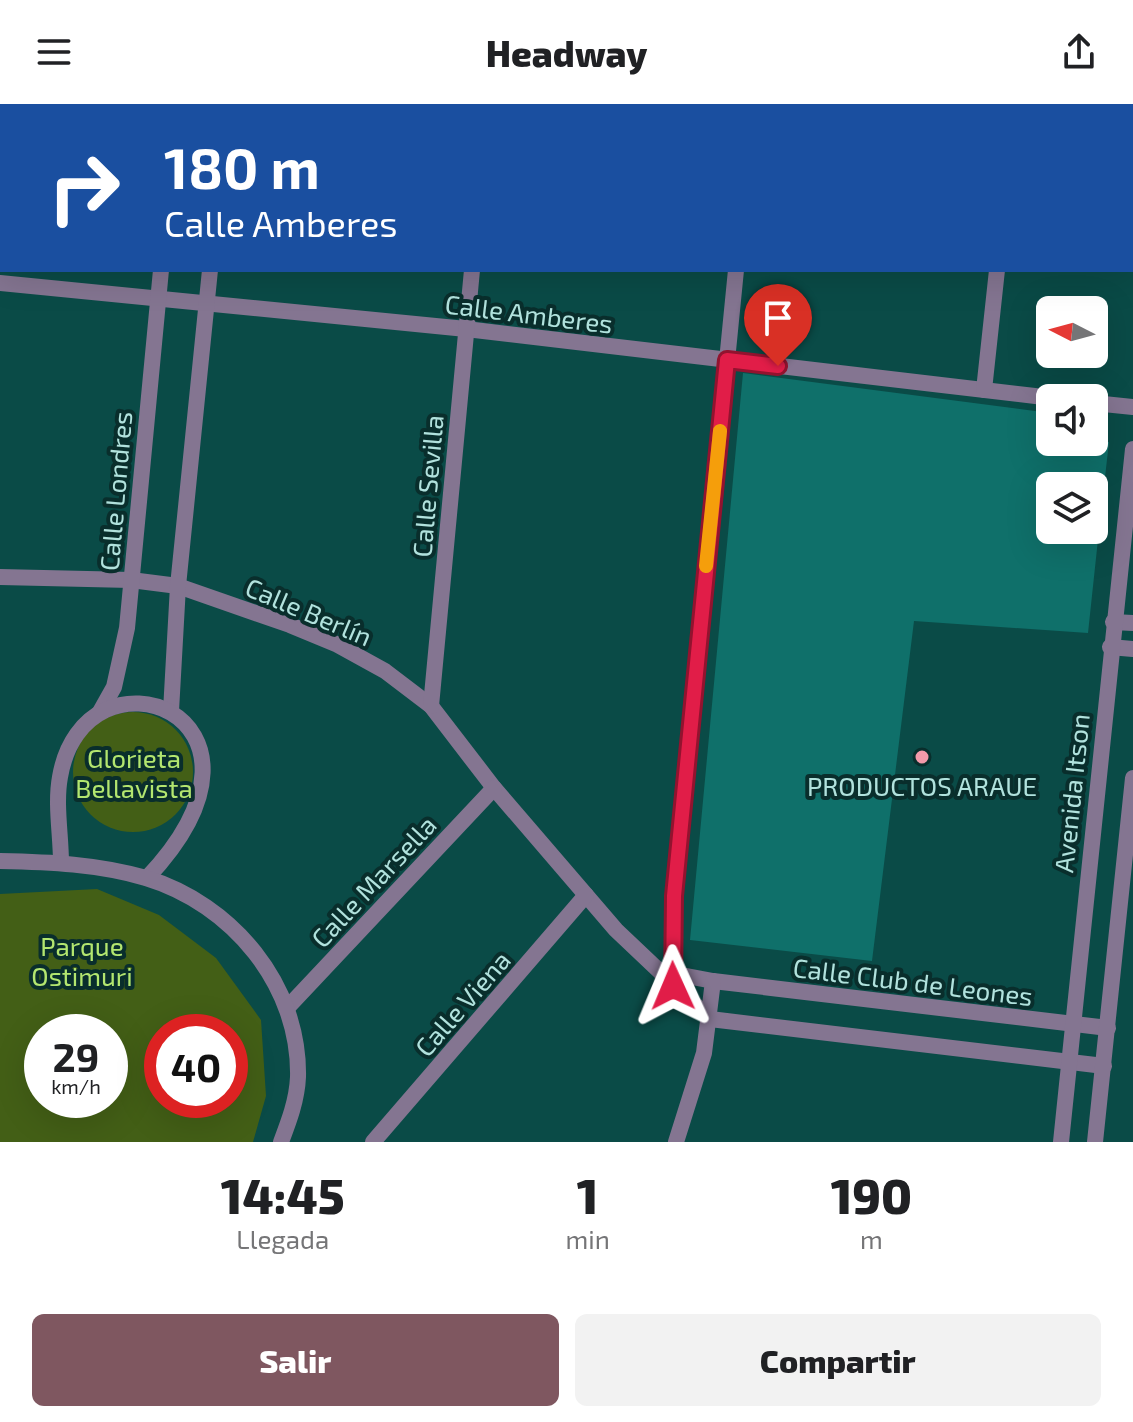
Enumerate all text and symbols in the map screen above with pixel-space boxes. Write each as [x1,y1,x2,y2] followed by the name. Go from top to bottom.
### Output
[32,30,76,74] icon: menu
[1057,30,1101,74] icon: share
[486,31,647,74] text: Headway
[164,133,320,200] text: 180 m
[32,136,136,240] icon: right
[164,201,398,244] text: Calle Amberes
[744,284,812,366] pin
[443,287,615,339] street label: Calle Amberes
[756,296,800,340] icon: arrive
[1036,296,1108,368] north arrow
[1036,296,1108,544] map controls
[1036,384,1108,456] button: sound
[93,410,137,572] street label: Calle Londres
[405,414,449,558] street label: Calle Sevilla
[1036,472,1108,544] button: layers
[241,571,377,651] street label: Calle Berlín
[1047,712,1095,874] street label: Avenida Itson
[75,742,193,803] park label: Glorieta Bellavista
[913,748,931,766] marker: PRODUCTOS ARAUE
[807,770,1037,801] place label: PRODUCTOS ARAUE
[304,809,442,953] street label: Calle Marsella
[31,930,133,991] park label: Parque Ostimuri
[408,944,516,1062] street label: Calle Viena
[631,944,715,1028] position arrow
[791,951,1035,1011] street label: Calle Club de Leones
[144,1014,248,1118] speed limit sign: 40
[53,1032,99,1080] text: 29
[51,1074,101,1098] text: km/h
[221,1166,345,1224] text: 14:45
[577,1166,598,1224] text: 1
[831,1166,912,1224] text: 190
[236,1223,329,1254] text: Llegada
[565,1223,610,1254] text: min
[860,1223,883,1254] text: m
[32,1314,559,1406] button: Salir
[575,1314,1101,1406] button: Compartir

